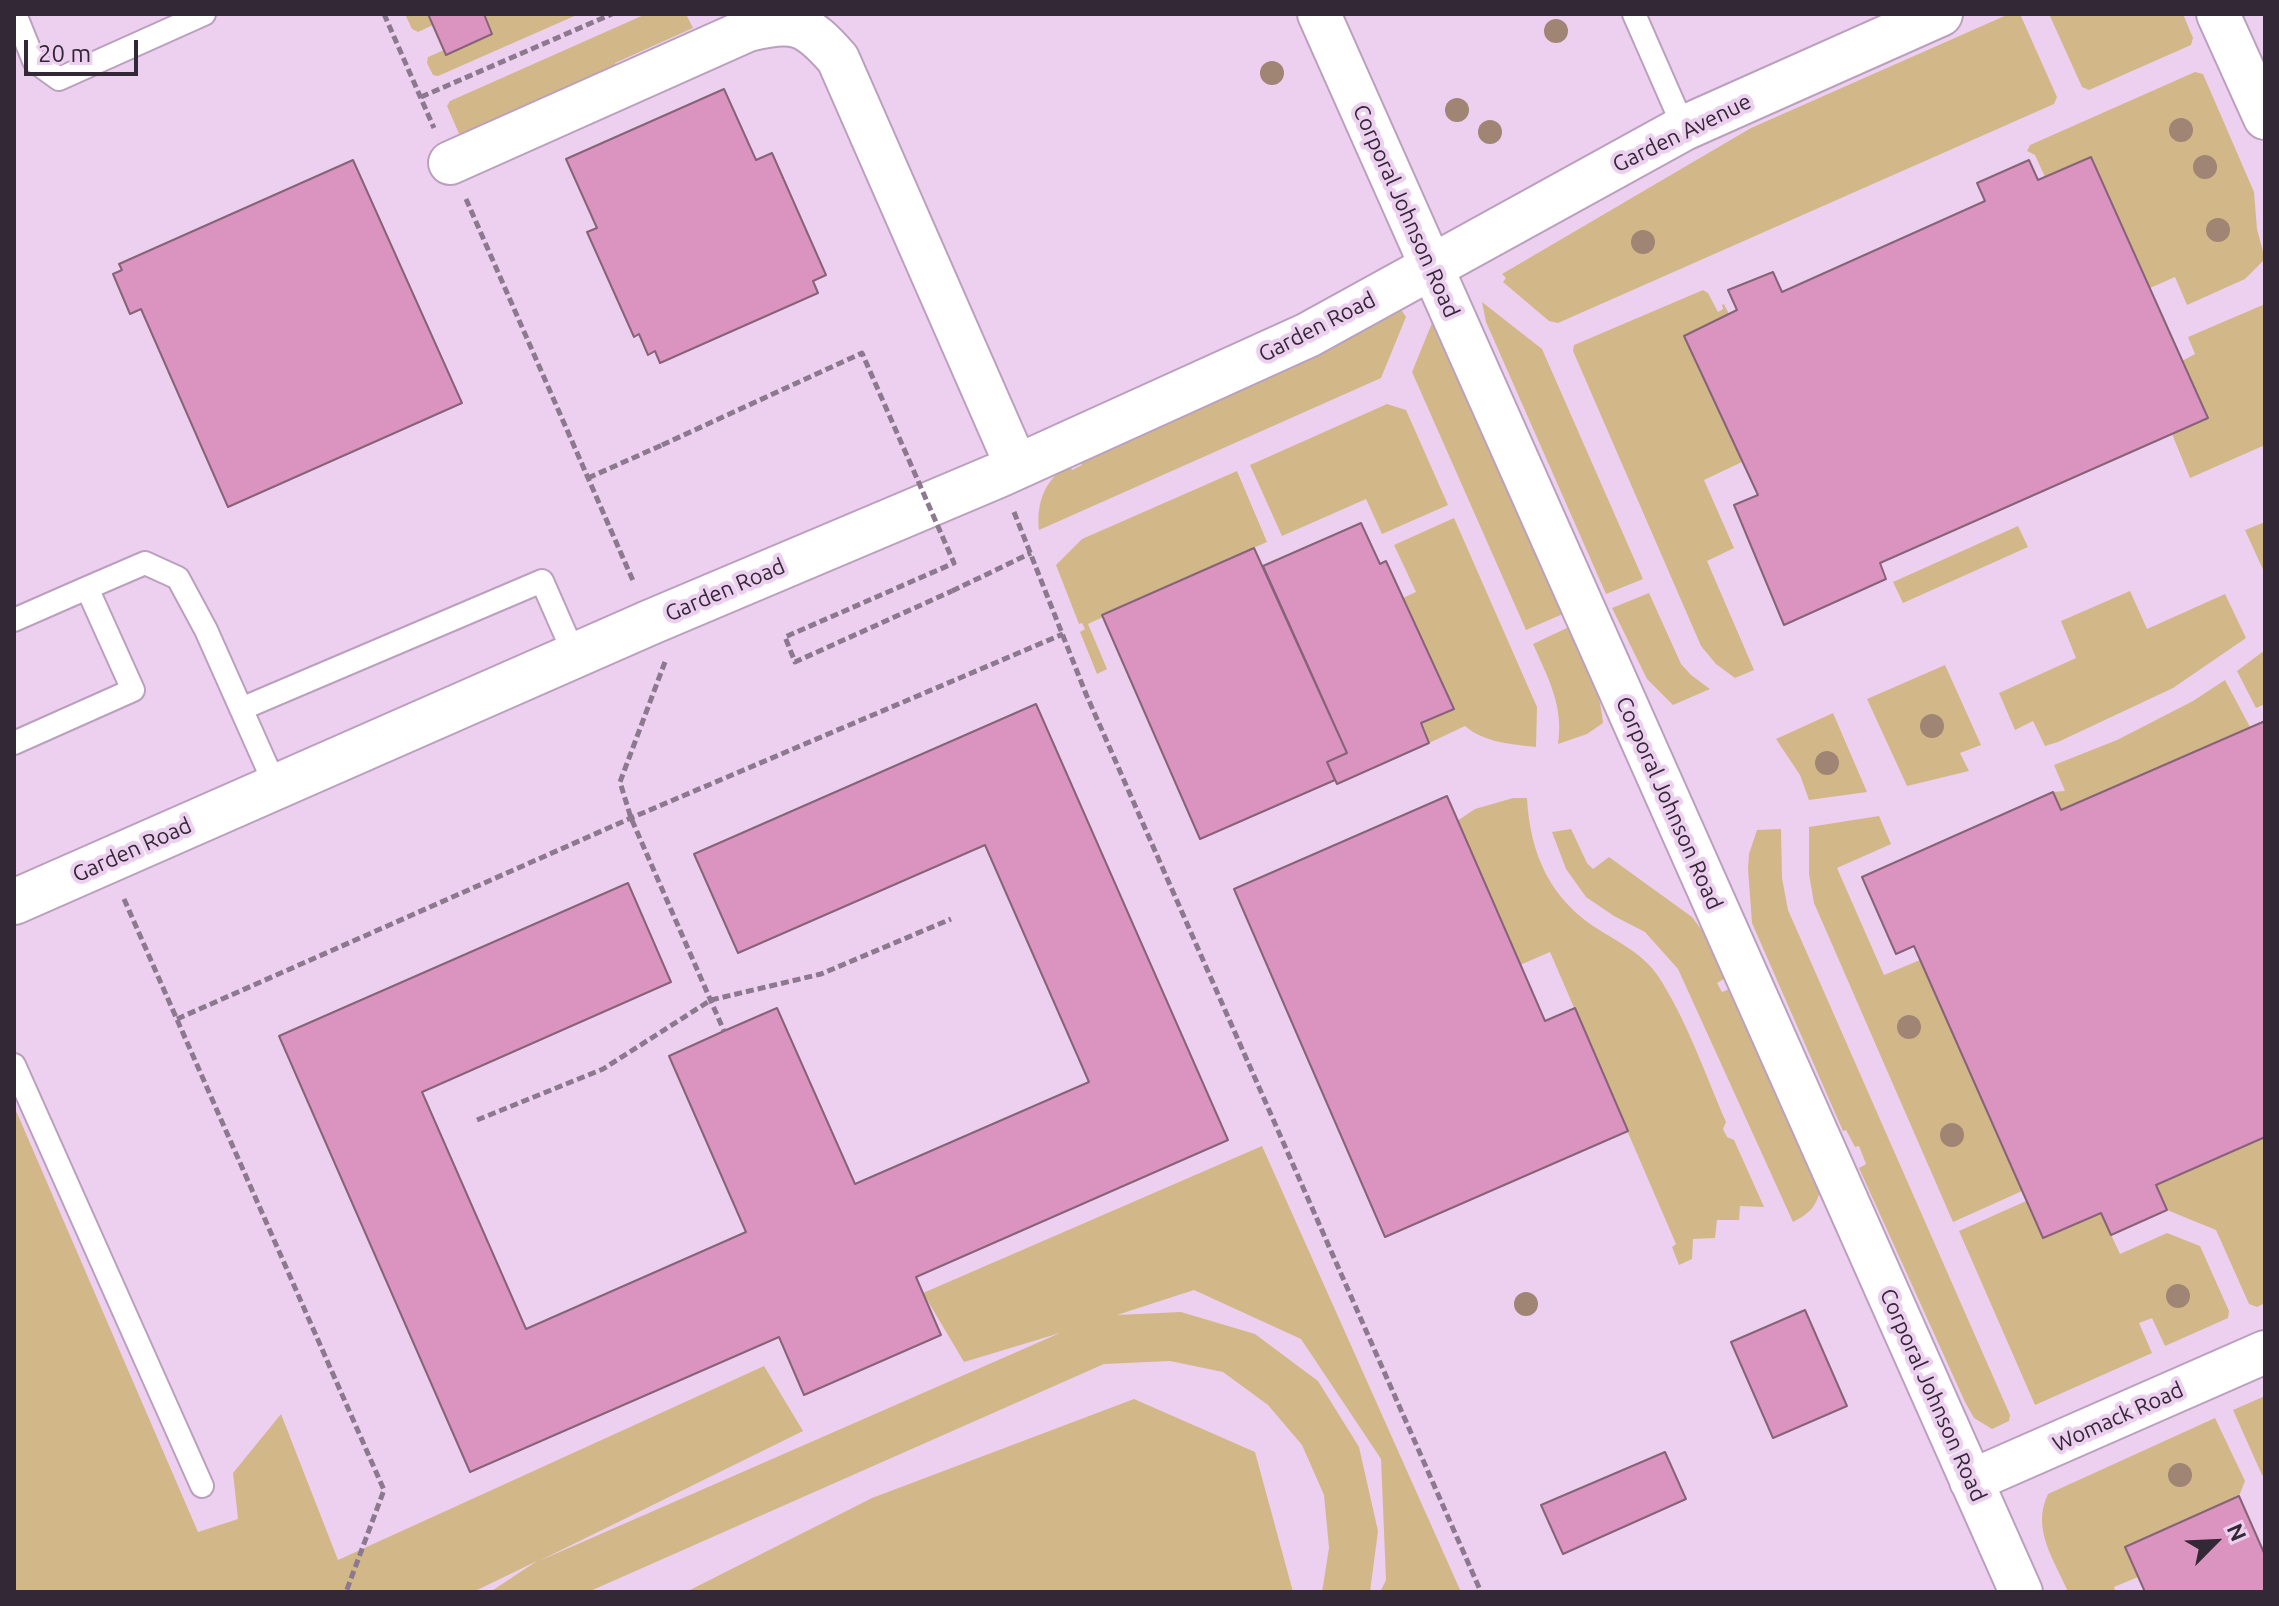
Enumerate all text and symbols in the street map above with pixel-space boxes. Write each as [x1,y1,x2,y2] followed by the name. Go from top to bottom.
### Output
[28,24,142,74] scale bar
[38,40,91,67] text: 20 m
[1608,88,1756,178] street label: Garden Avenue
[1347,100,1465,322] street label: Corporal Johnson Road
[1254,286,1380,368] street label: Garden Road
[661,553,789,627] street label: Garden Road
[1610,692,1728,914] street label: Corporal Johnson Road
[68,812,196,888] street label: Garden Road
[1874,1284,1992,1506] street label: Corporal Johnson Road
[2049,1376,2187,1458] street label: Womack Road
[2175,1502,2255,1582] north arrow
[2223,1519,2252,1545] text: N

